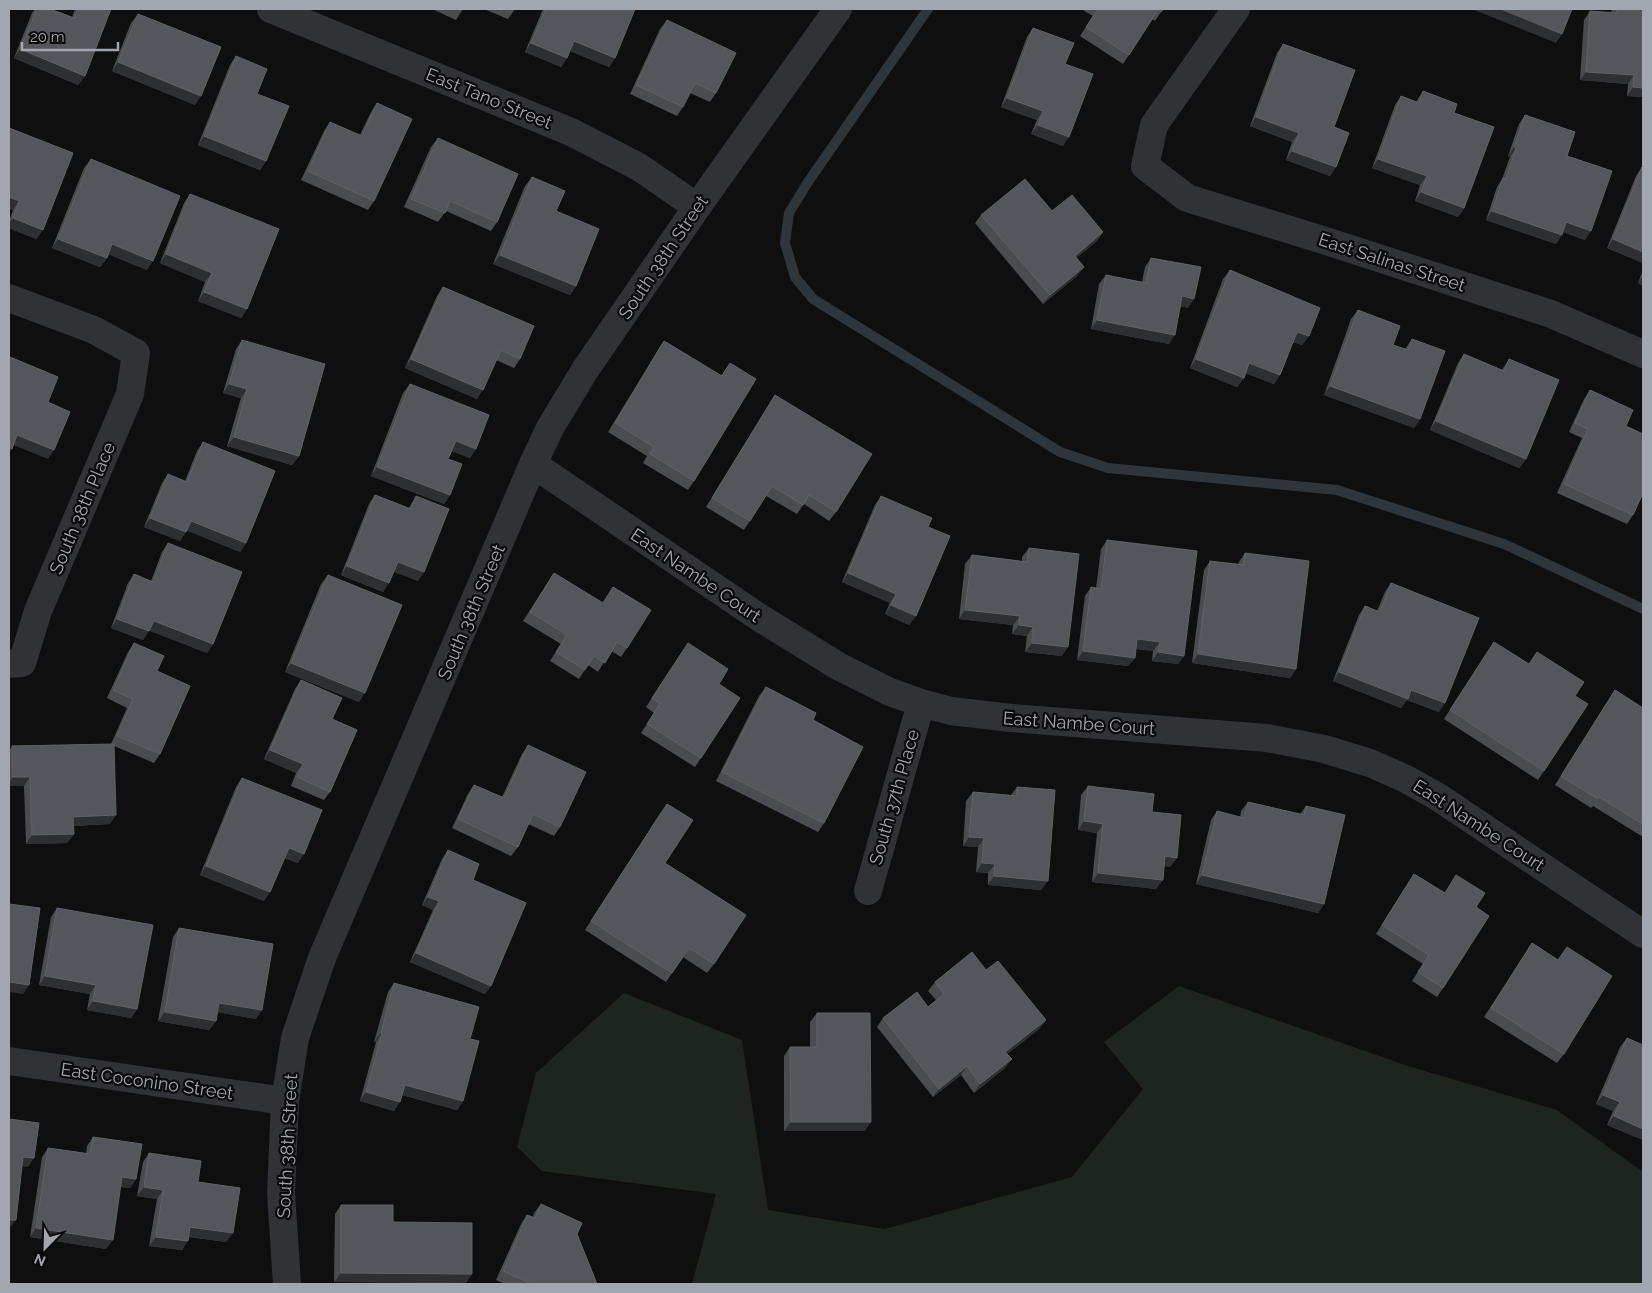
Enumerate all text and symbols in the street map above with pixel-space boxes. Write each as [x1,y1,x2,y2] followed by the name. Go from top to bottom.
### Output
[22,20,119,52] scale bar
[30,28,65,46] text: 20 m
[423,63,555,133] street label: East Tano Street
[614,191,712,323] street label: South 38th Street
[1316,228,1468,296] street label: East Salinas Street
[45,439,119,577] street label: South 38th Place
[627,524,765,626] street label: East Nambe Court
[433,541,509,683] street label: South 38th Street
[1002,707,1156,739] street label: East Nambe Court
[865,726,924,867] street label: South 37th Place
[1409,775,1549,875] street label: East Nambe Court
[60,1059,234,1103] street label: East Coconino Street
[273,1073,301,1219] street label: South 38th Street
[20,1223,70,1273] north arrow
[32,1251,48,1269] text: N

